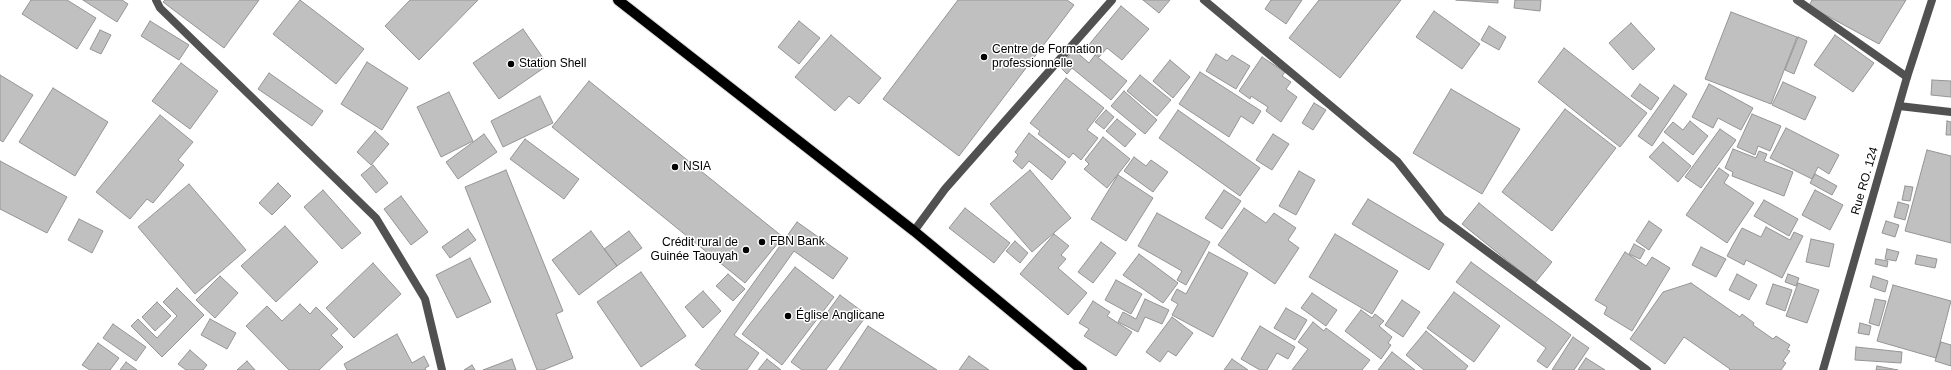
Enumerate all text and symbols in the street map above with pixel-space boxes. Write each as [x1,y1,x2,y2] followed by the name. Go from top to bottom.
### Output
[992,43,1102,71] place label: Centre de Formation professionnelle
[979,52,989,62] marker: Centre de Formation professionnelle
[519,57,586,71] place label: Station Shell
[506,59,516,69] marker: Station Shell
[1848,145,1882,217] street label: Rue RO. 124
[683,160,711,174] place label: NSIA
[670,162,680,172] marker: NSIA
[770,235,825,249] place label: FBN Bank
[651,236,738,264] place label: Crédit rural de Guinée Taouyah
[757,237,767,247] marker: FBN Bank
[741,245,751,255] marker: Crédit rural de Guinée Taouyah
[796,309,885,323] place label: Église Anglicane
[783,311,793,321] marker: Église Anglicane

